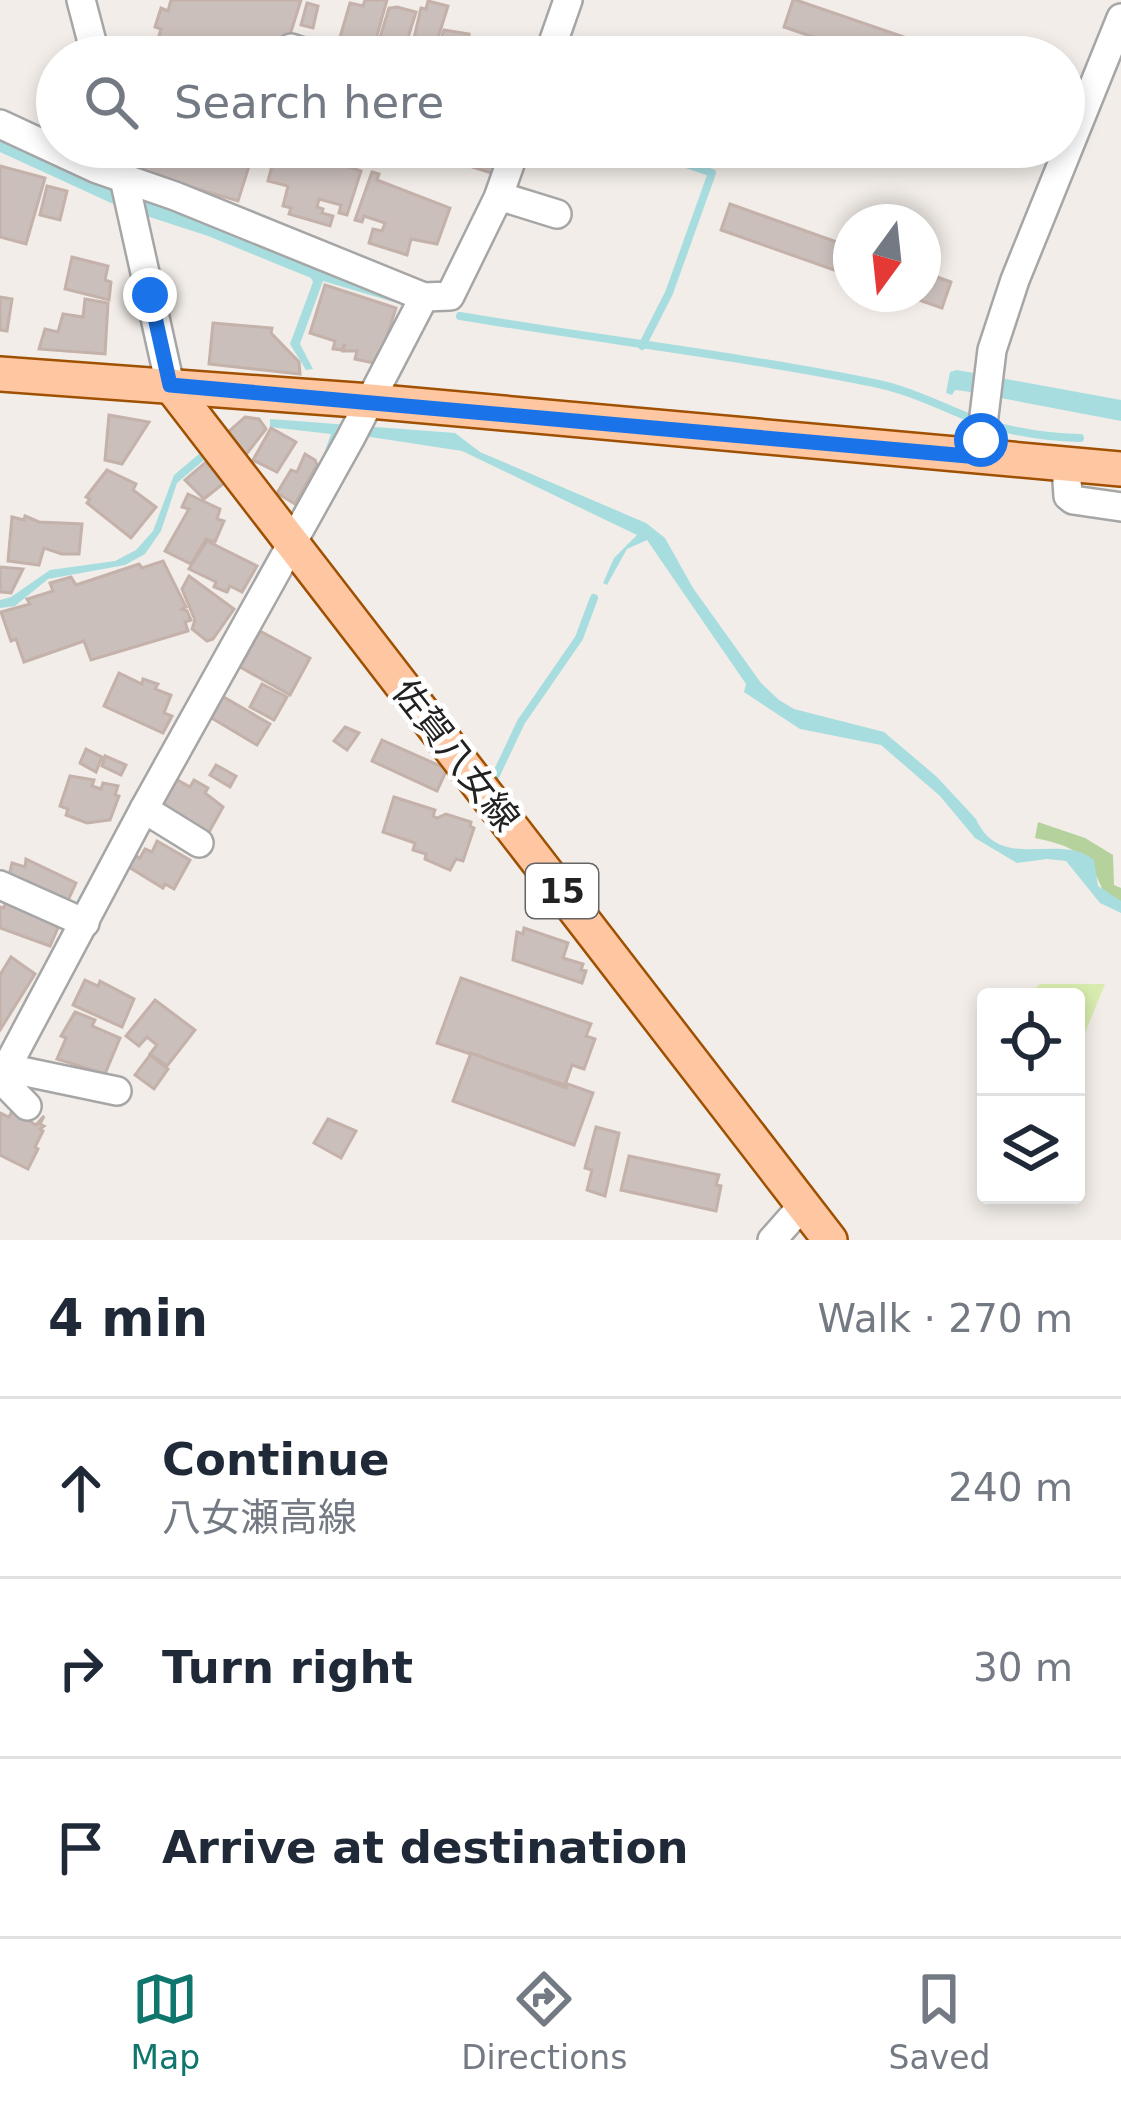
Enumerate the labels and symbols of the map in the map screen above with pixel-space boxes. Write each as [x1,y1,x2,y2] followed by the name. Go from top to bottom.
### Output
[833,204,941,312] north arrow
[123,268,177,322] route end
[954,413,1008,467] route start
[384,671,528,839] street label: 佐賀八女線
[526,864,598,918] road number: 15

